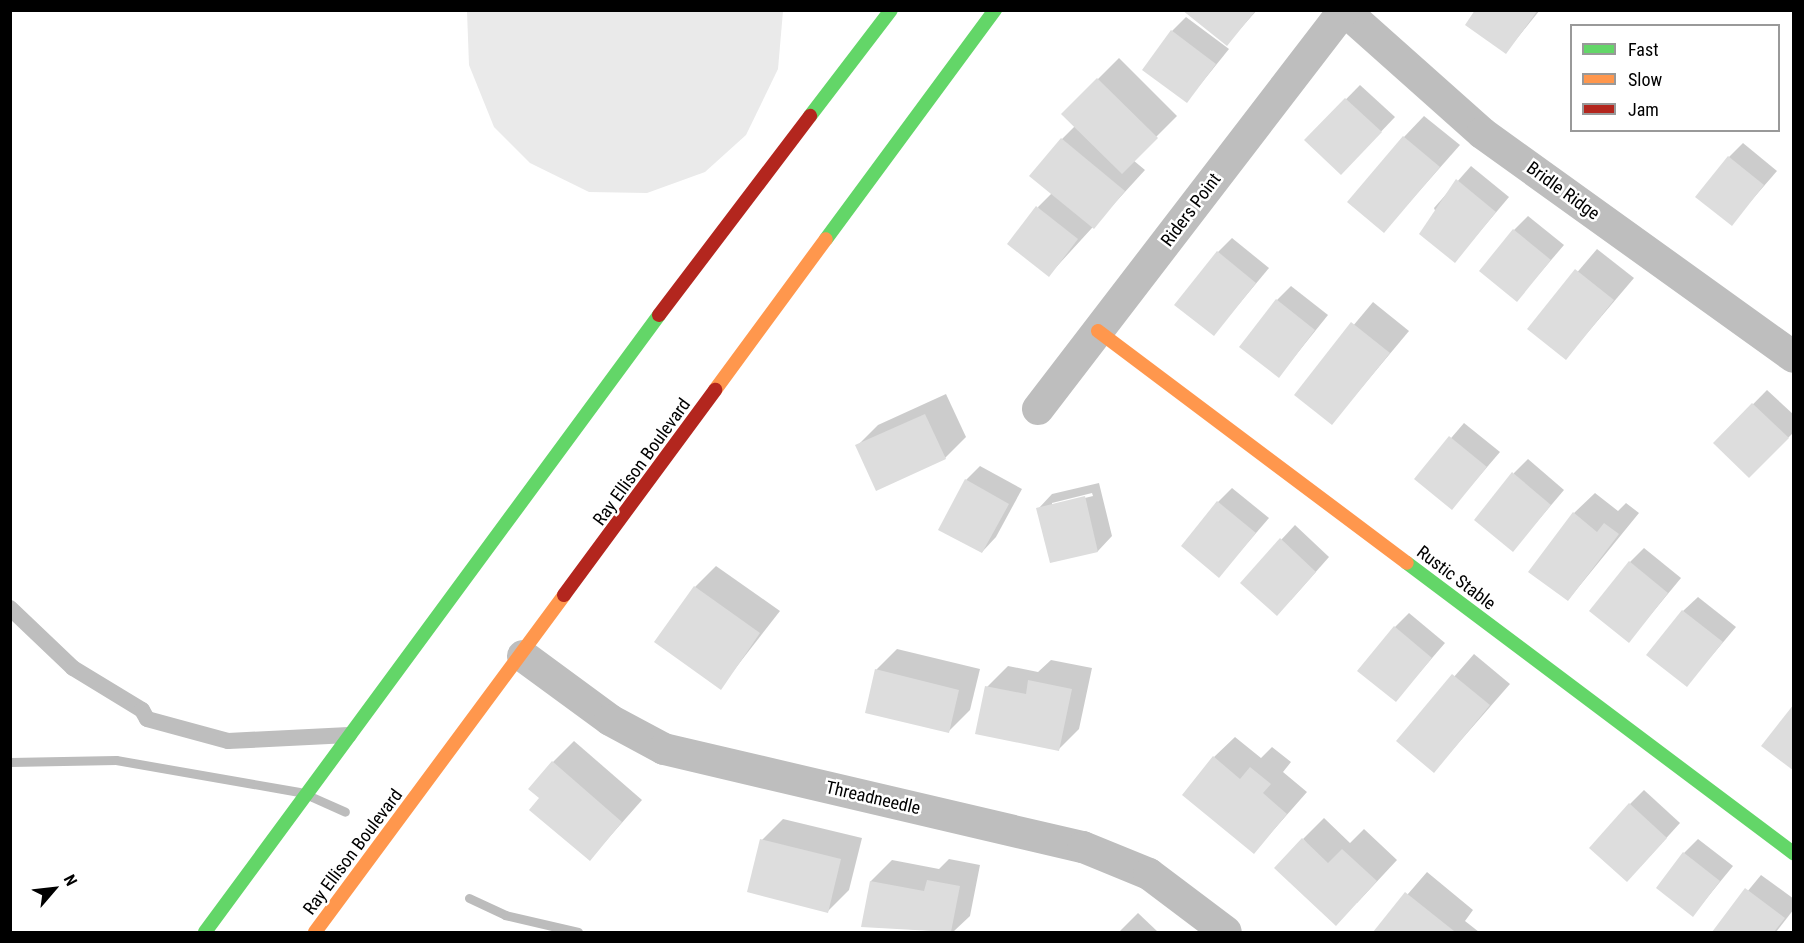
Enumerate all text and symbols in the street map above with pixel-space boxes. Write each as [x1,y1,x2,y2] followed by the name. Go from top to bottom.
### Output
[1570,24,1780,132] legend
[1628,39,1659,60] text: Fast
[1628,69,1662,90] text: Slow
[1628,99,1659,120] text: Jam
[1522,157,1604,225] street label: Bridle Ridge
[1157,169,1225,251] street label: Riders Point
[589,394,695,530] street label: Ray Ellison Boulevard
[1412,541,1500,615] street label: Rustic Stable
[824,777,922,819] street label: Threadneedle
[299,785,407,919] street label: Ray Ellison Boulevard
[24,859,84,919] north arrow
[60,872,81,889] text: N

